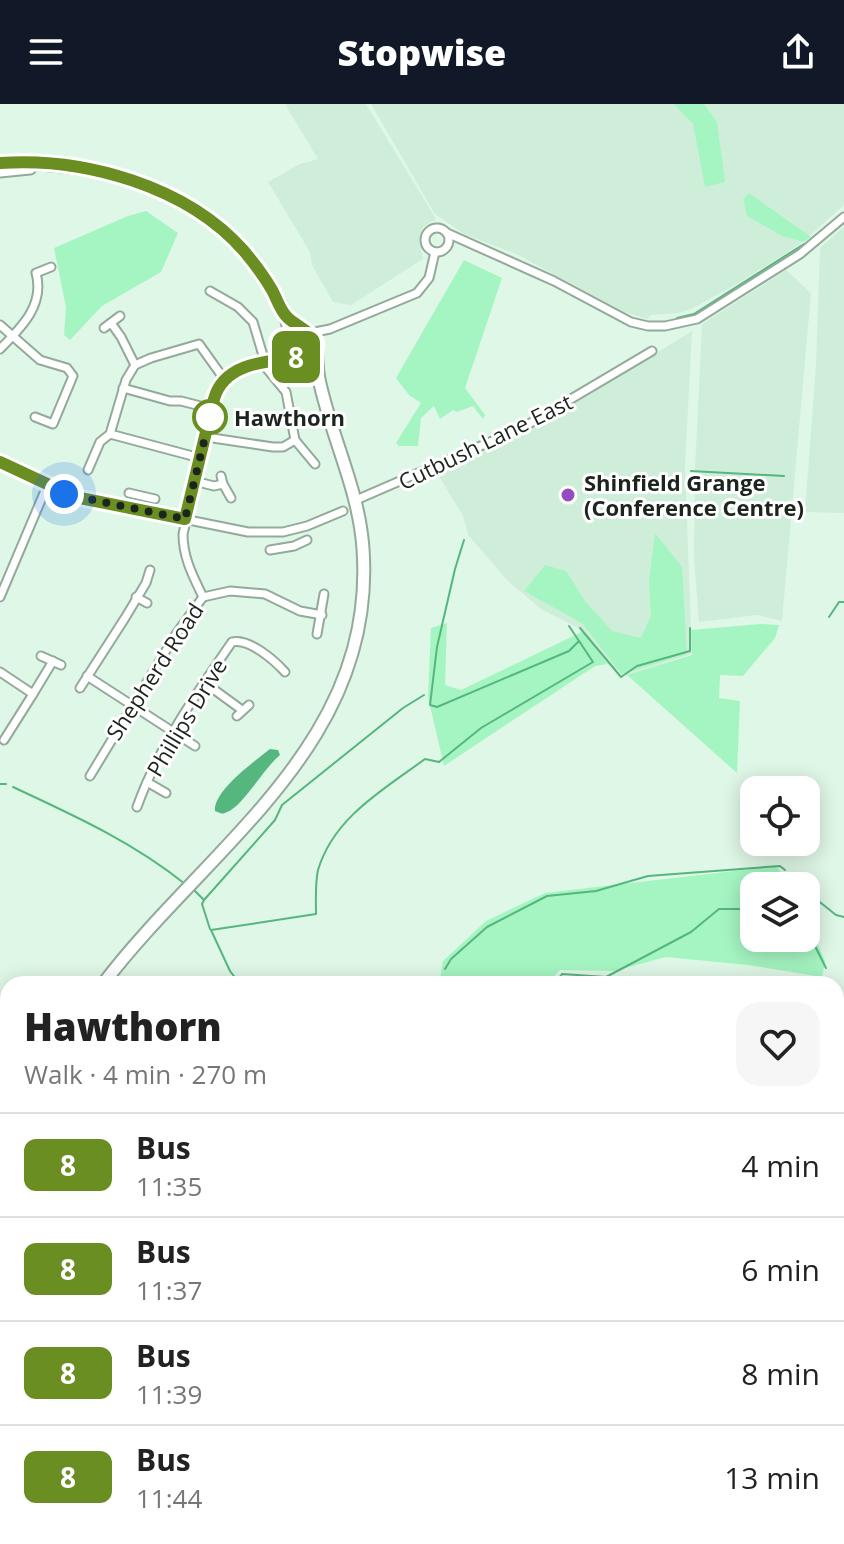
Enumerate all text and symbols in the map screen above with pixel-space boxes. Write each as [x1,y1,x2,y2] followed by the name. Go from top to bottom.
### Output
[338,28,506,77] text: Stopwise
[24,30,68,74] icon: menu
[776,30,820,74] icon: share
[270,331,322,383] line badge: 8
[288,338,304,376] text: 8
[393,386,577,496] street label: Cutbush Lane East
[193,400,227,434] marker: Hawthorn
[234,402,345,432] place label: Hawthorn
[584,467,804,522] place label: Shinfield Grange (Conference Centre)
[44,474,84,514] your location
[559,486,577,504] marker: Shinfield Grange (Conference Centre)
[98,597,210,745] street label: Shepherd Road
[139,653,233,781] street label: Phillips Drive
[740,776,820,952] map controls
[740,776,820,856] button: locate
[740,872,820,952] button: layers
[24,1000,222,1052] text: Hawthorn
[736,1002,820,1086] button: heart
[24,1056,267,1092] text: Walk · 4 min · 270 m
[136,1127,191,1168] text: Bus
[741,1145,820,1186] text: 4 min
[60,1146,76,1184] text: 8
[136,1168,202,1204] text: 11:35
[136,1231,191,1272] text: Bus
[741,1249,820,1290] text: 6 min
[60,1250,76,1288] text: 8
[136,1272,202,1308] text: 11:37
[136,1335,191,1376] text: Bus
[741,1353,820,1394] text: 8 min
[60,1354,76,1392] text: 8
[136,1376,202,1412] text: 11:39
[136,1439,191,1480] text: Bus
[724,1457,820,1498] text: 13 min
[60,1458,76,1496] text: 8
[136,1480,202,1516] text: 11:44

